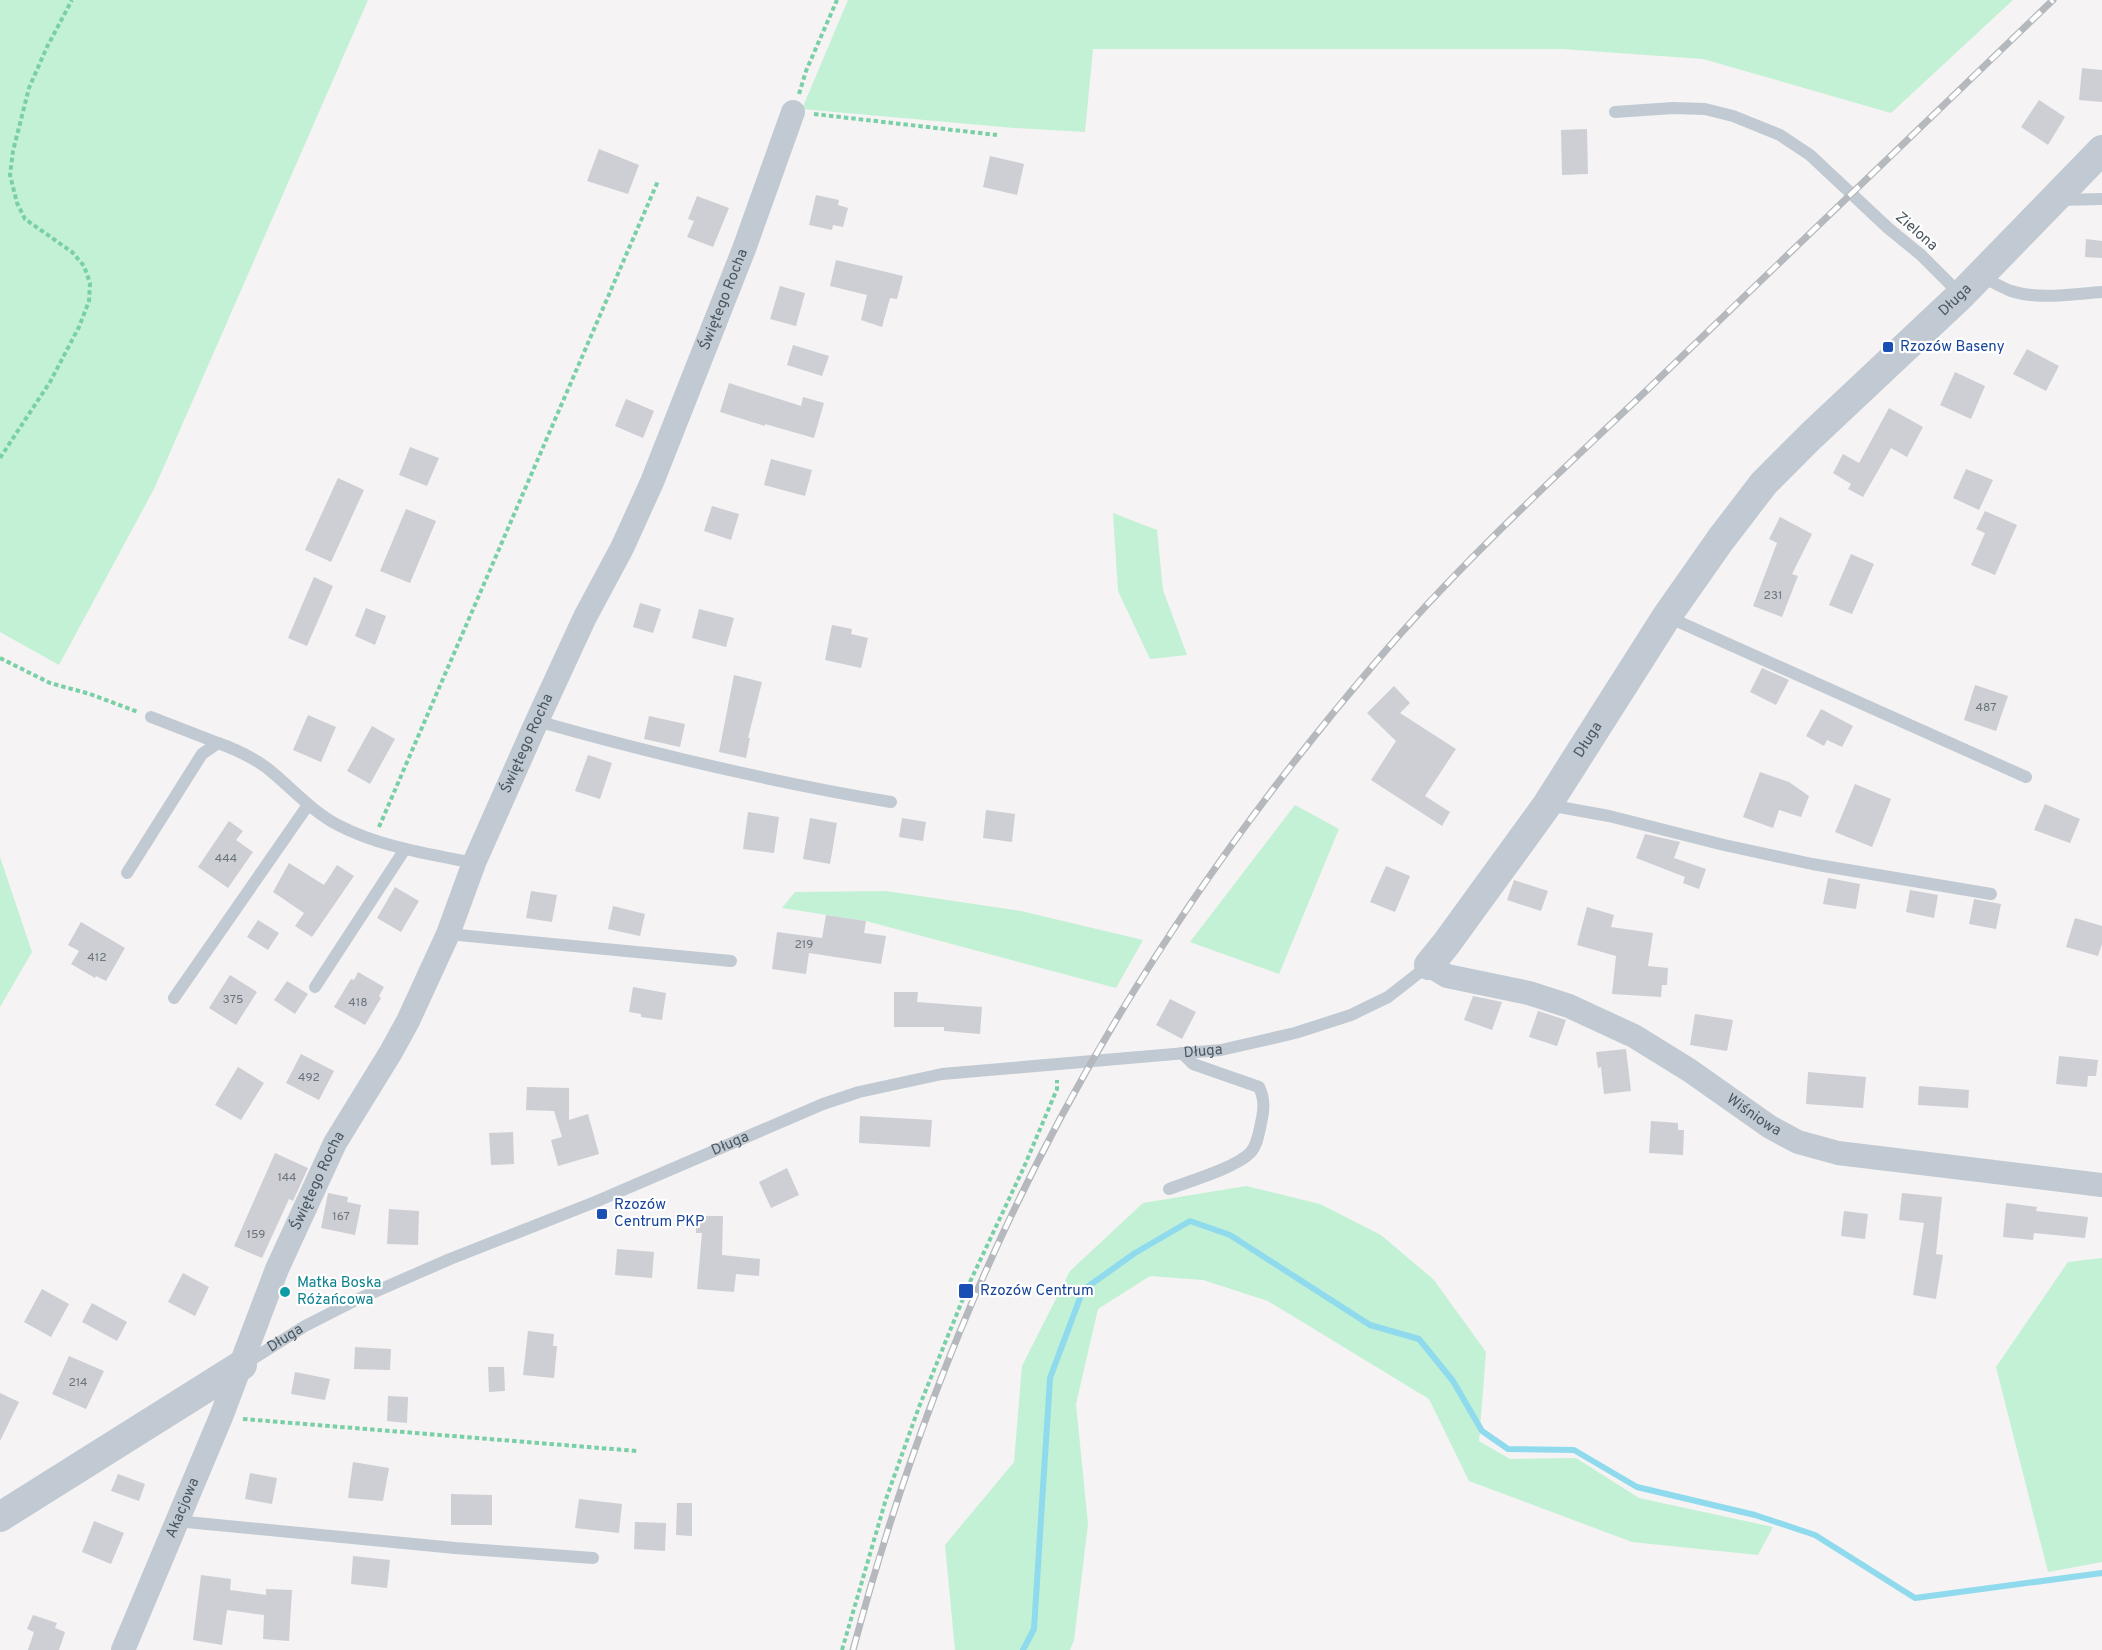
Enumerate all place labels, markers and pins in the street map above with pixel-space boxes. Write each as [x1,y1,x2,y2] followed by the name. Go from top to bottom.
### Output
[1900,338,2005,357] place label: Rzozów Baseny
[1881,340,1895,354] marker: Rzozów Baseny
[614,1196,705,1232] place label: Rzozów Centrum PKP
[595,1207,609,1221] marker: Rzozów Centrum PKP
[297,1274,381,1310] place label: Matka Boska Różańcowa
[957,1282,975,1300] marker: Rzozów Centrum
[980,1282,1094,1301] place label: Rzozów Centrum
[278,1285,292,1299] marker: Matka Boska Różańcowa

